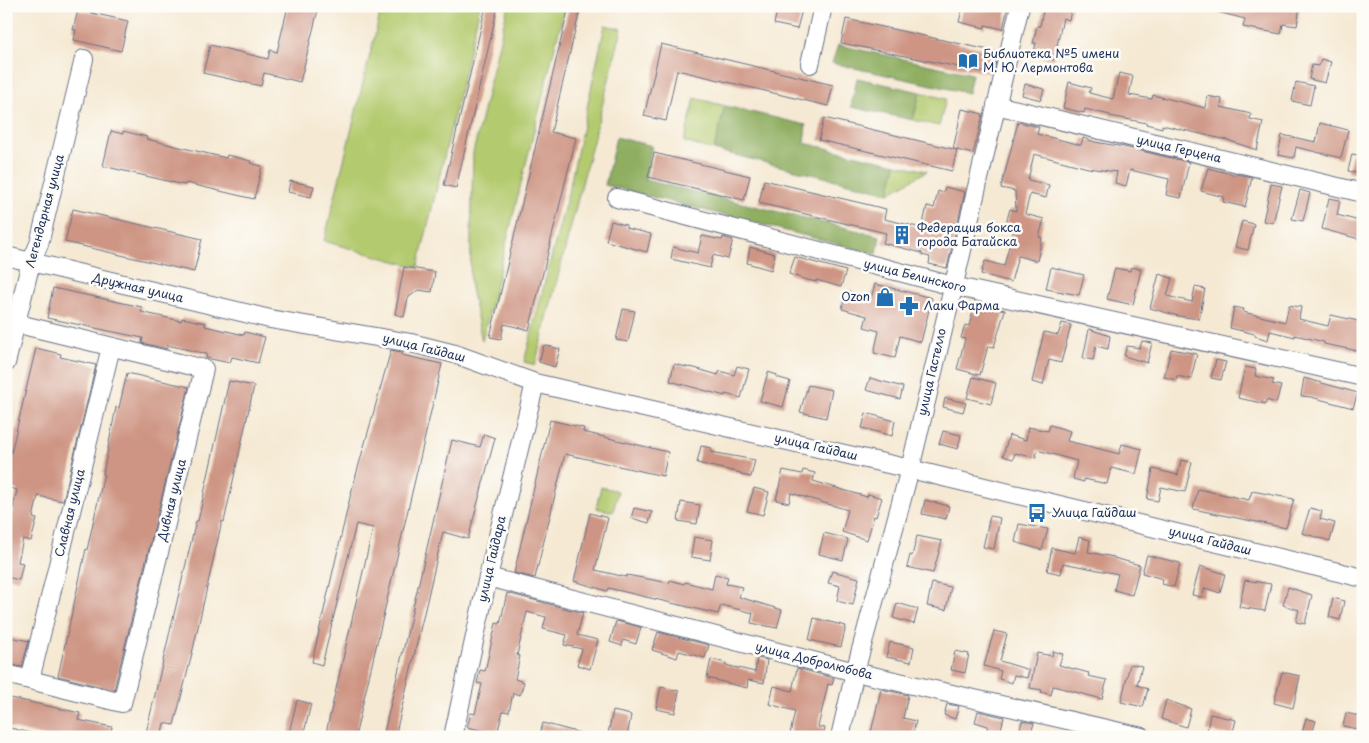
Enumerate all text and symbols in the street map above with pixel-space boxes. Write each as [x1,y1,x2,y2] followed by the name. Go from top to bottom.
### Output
[983,44,1119,76] place label: Библиотека №5 имени М. Ю. Лермонтова
[957,50,979,72] library icon: Библиотека №5 имени М. Ю. Лермонтова
[1135,130,1224,167] street label: улица Герцена
[20,152,68,269] street label: Легендарная улица
[917,218,1021,250] place label: Федерация бокса города Батайска
[891,224,913,246] building icon: Федерация бокса города Батайска
[862,254,969,297] street label: улица Белинского
[90,268,186,306] street label: Дружная улица
[874,286,896,308] shop icon: Ozon
[841,287,870,305] place label: Ozon
[898,295,920,317] pharmacy icon: Лаки Фарма
[924,296,1000,314] place label: Лаки Фарма
[912,326,950,417] street label: улица Гастелло
[381,328,467,366] street label: улица Гайдаш
[773,428,859,464] street label: улица Гайдаш
[152,456,190,544] street label: Дивная улица
[49,466,89,559] street label: Славная улица
[1026,502,1048,524] bus stop icon: Улица Гайдаш
[1052,503,1136,521] place label: Улица Гайдаш
[472,513,510,604] street label: улица Гайдара
[1167,521,1253,559] street label: улица Гайдаш
[754,637,875,683] street label: улица Добролюбова

